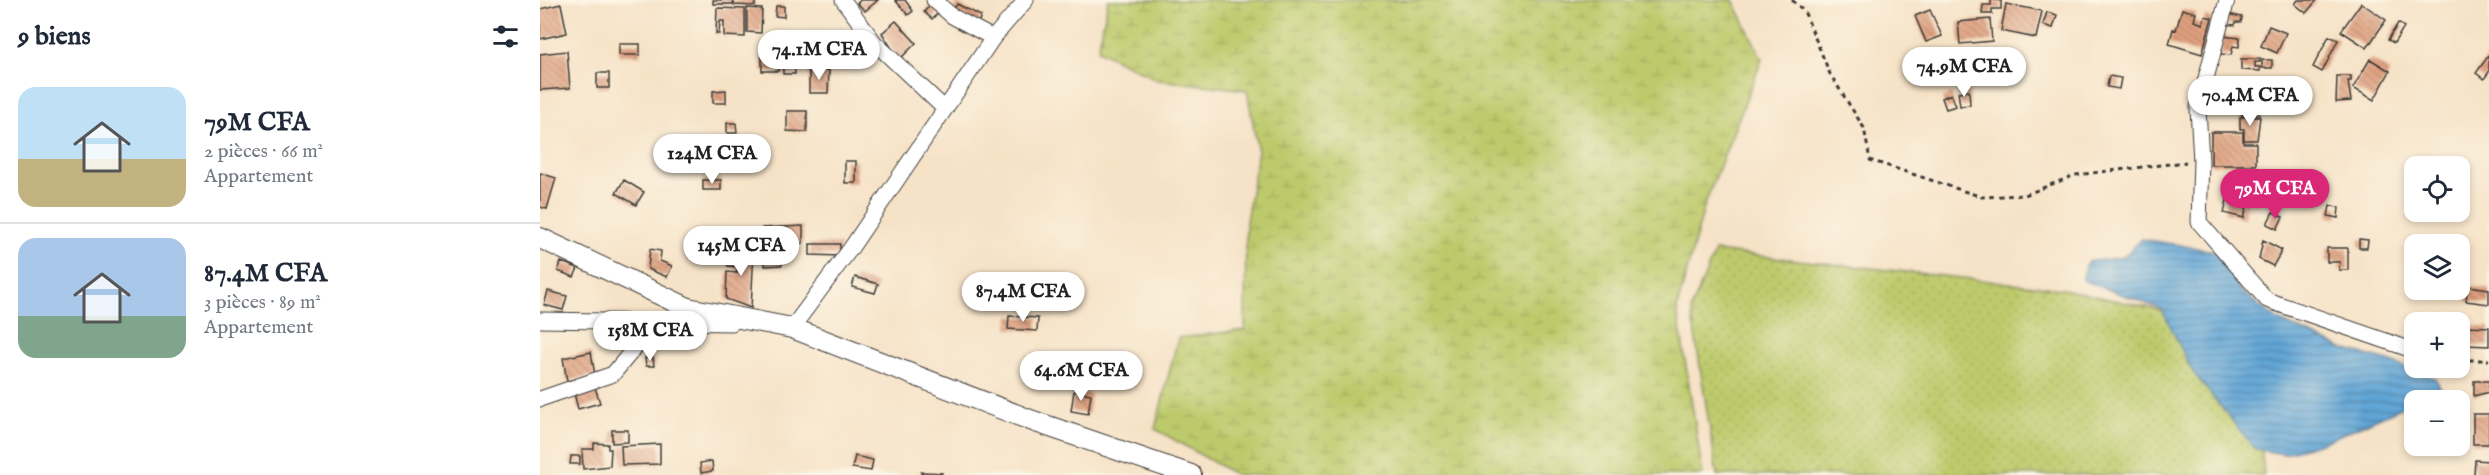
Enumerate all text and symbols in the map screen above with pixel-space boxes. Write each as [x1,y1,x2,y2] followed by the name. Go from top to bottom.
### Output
[18,20,91,53] text: 9 biens
[489,20,522,53] icon: filters
[750,30,888,81] pin: 74.1M CFA
[772,37,866,62] text: 74.1M CFA
[1895,47,2033,98] pin: 74.9M CFA
[1916,54,2012,79] text: 74.9M CFA
[2181,76,2319,127] pin: 70.4M CFA
[2202,83,2298,108] text: 70.4M CFA
[204,106,310,139] text: 79M CFA
[66,111,138,183] icon: home
[650,134,774,185] pin: 124M CFA
[204,139,323,164] text: 2 pièces · 66 m²
[667,141,757,166] text: 124M CFA
[2404,156,2470,456] map controls
[2404,156,2470,222] button: locate
[204,164,313,189] text: Appartement
[2220,169,2330,220] pin: 79M CFA
[2234,176,2316,201] text: 79M CFA
[679,226,803,277] pin: 145M CFA
[697,233,785,258] text: 145M CFA
[2404,234,2470,300] button: layers
[204,257,327,290] text: 87.4M CFA
[66,262,138,334] icon: home
[954,272,1092,323] pin: 87.4M CFA
[976,279,1070,304] text: 87.4M CFA
[204,290,321,315] text: 3 pièces · 89 m²
[588,311,712,362] pin: 158M CFA
[2404,312,2470,378] button: +
[204,315,313,340] text: Appartement
[607,318,693,343] text: 158M CFA
[1012,351,1150,402] pin: 64.6M CFA
[1034,358,1128,383] text: 64.6M CFA
[2404,390,2470,456] button: −

